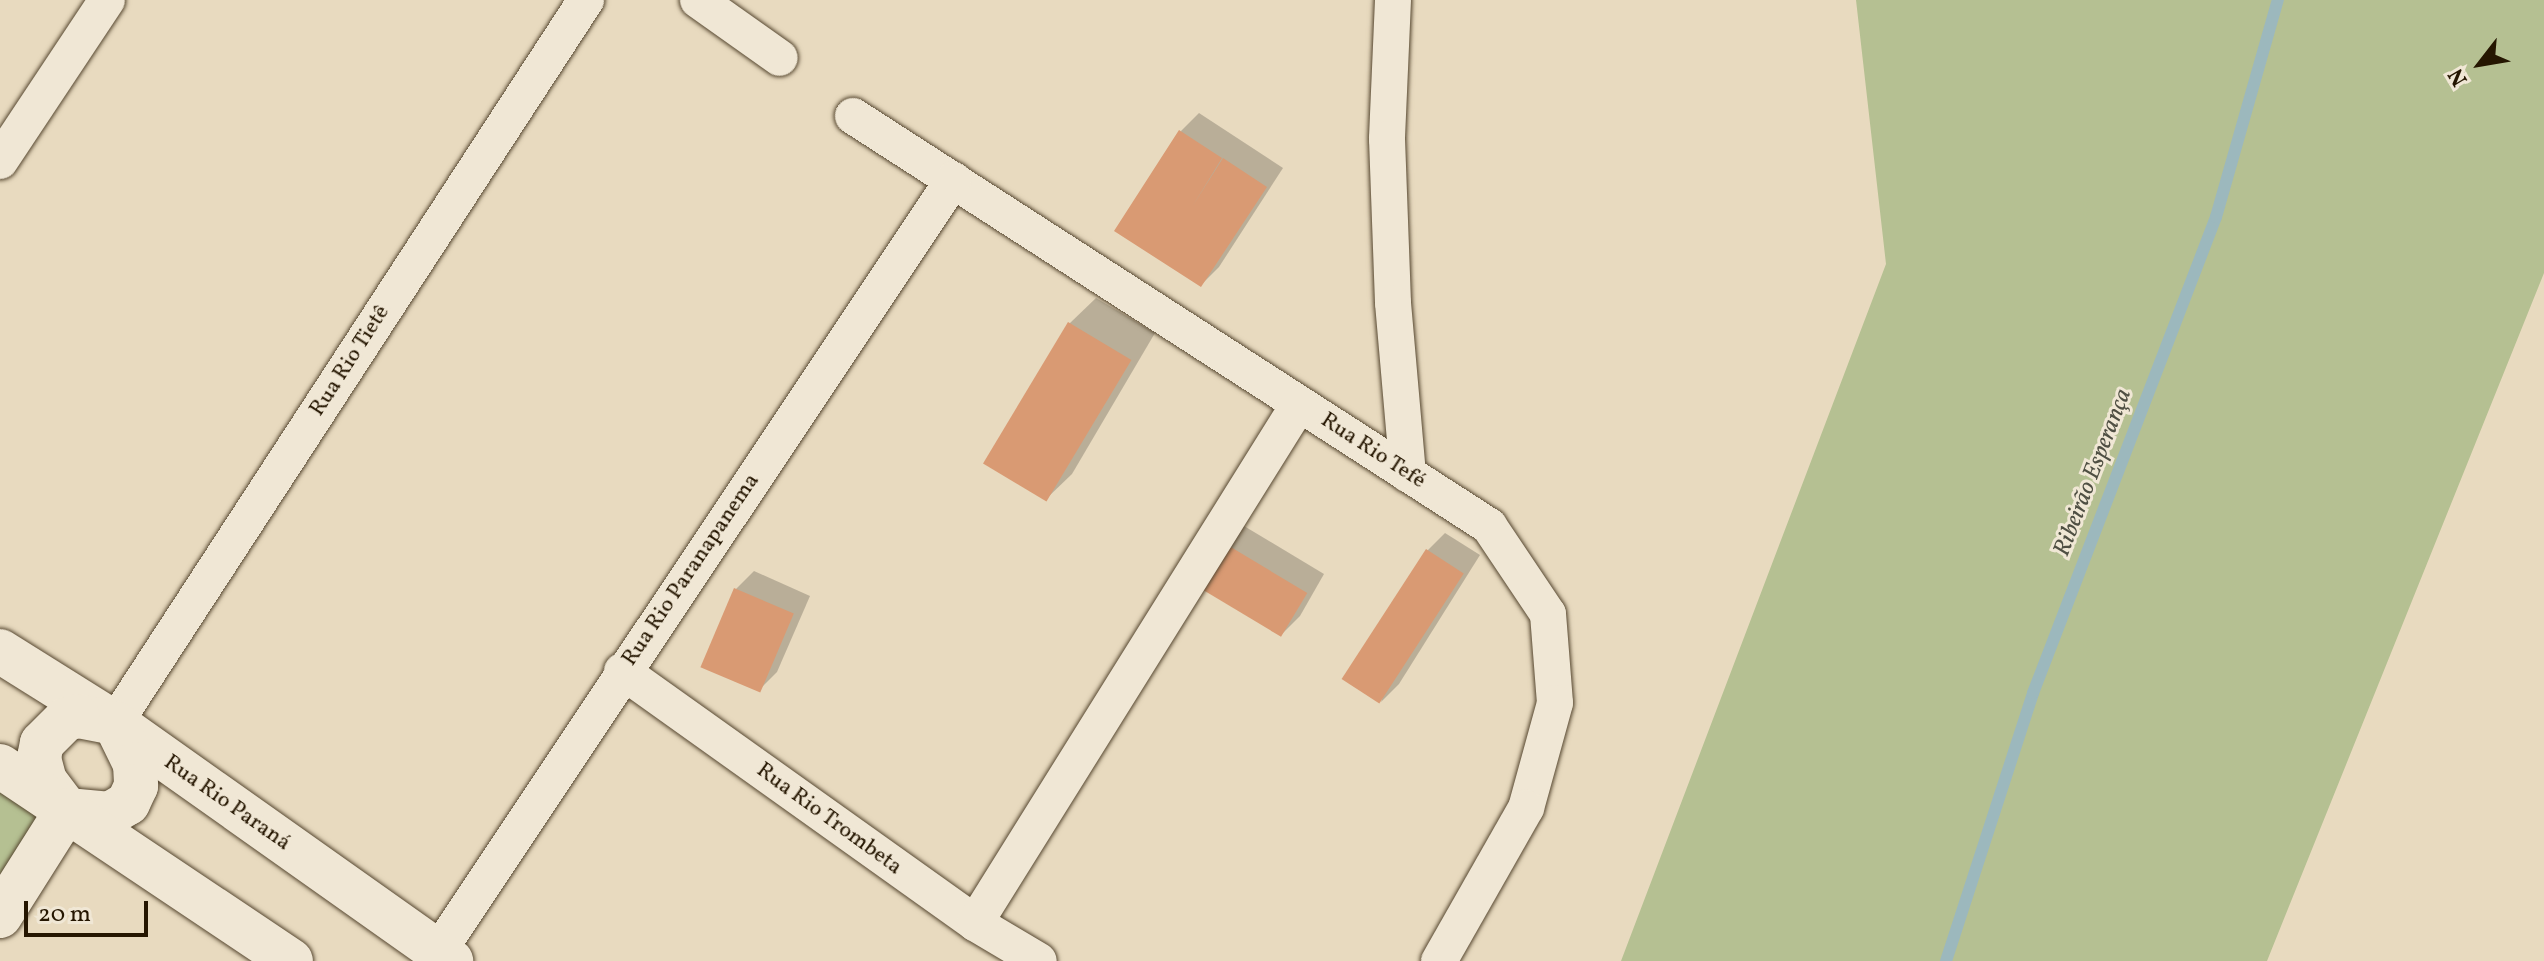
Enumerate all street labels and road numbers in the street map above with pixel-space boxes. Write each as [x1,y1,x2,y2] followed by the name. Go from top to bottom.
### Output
[304,300,396,422] street label: Rua Rio Tietê
[1315,407,1431,495] street label: Rua Rio Tefé
[617,469,765,671] street label: Rua Rio Paranapanema
[159,750,295,856] street label: Rua Rio Paraná
[751,757,907,881] street label: Rua Rio Trombeta

